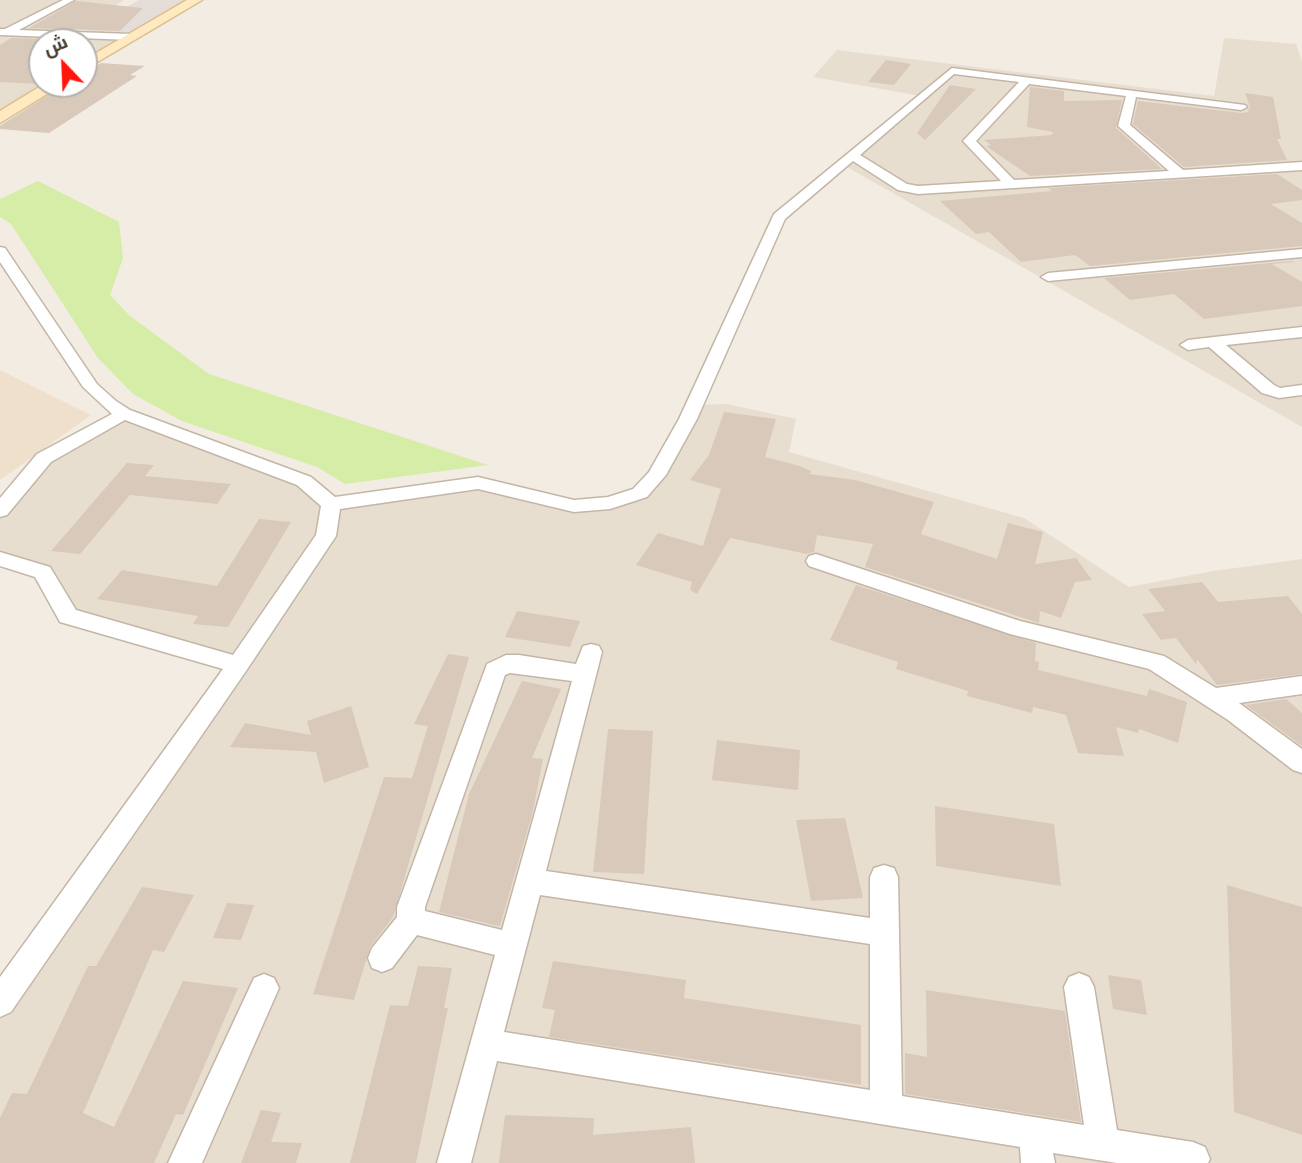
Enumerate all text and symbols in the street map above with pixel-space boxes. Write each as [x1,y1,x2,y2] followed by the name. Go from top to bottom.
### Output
[28,28,98,98] north arrow
[40,30,71,60] text: ش

